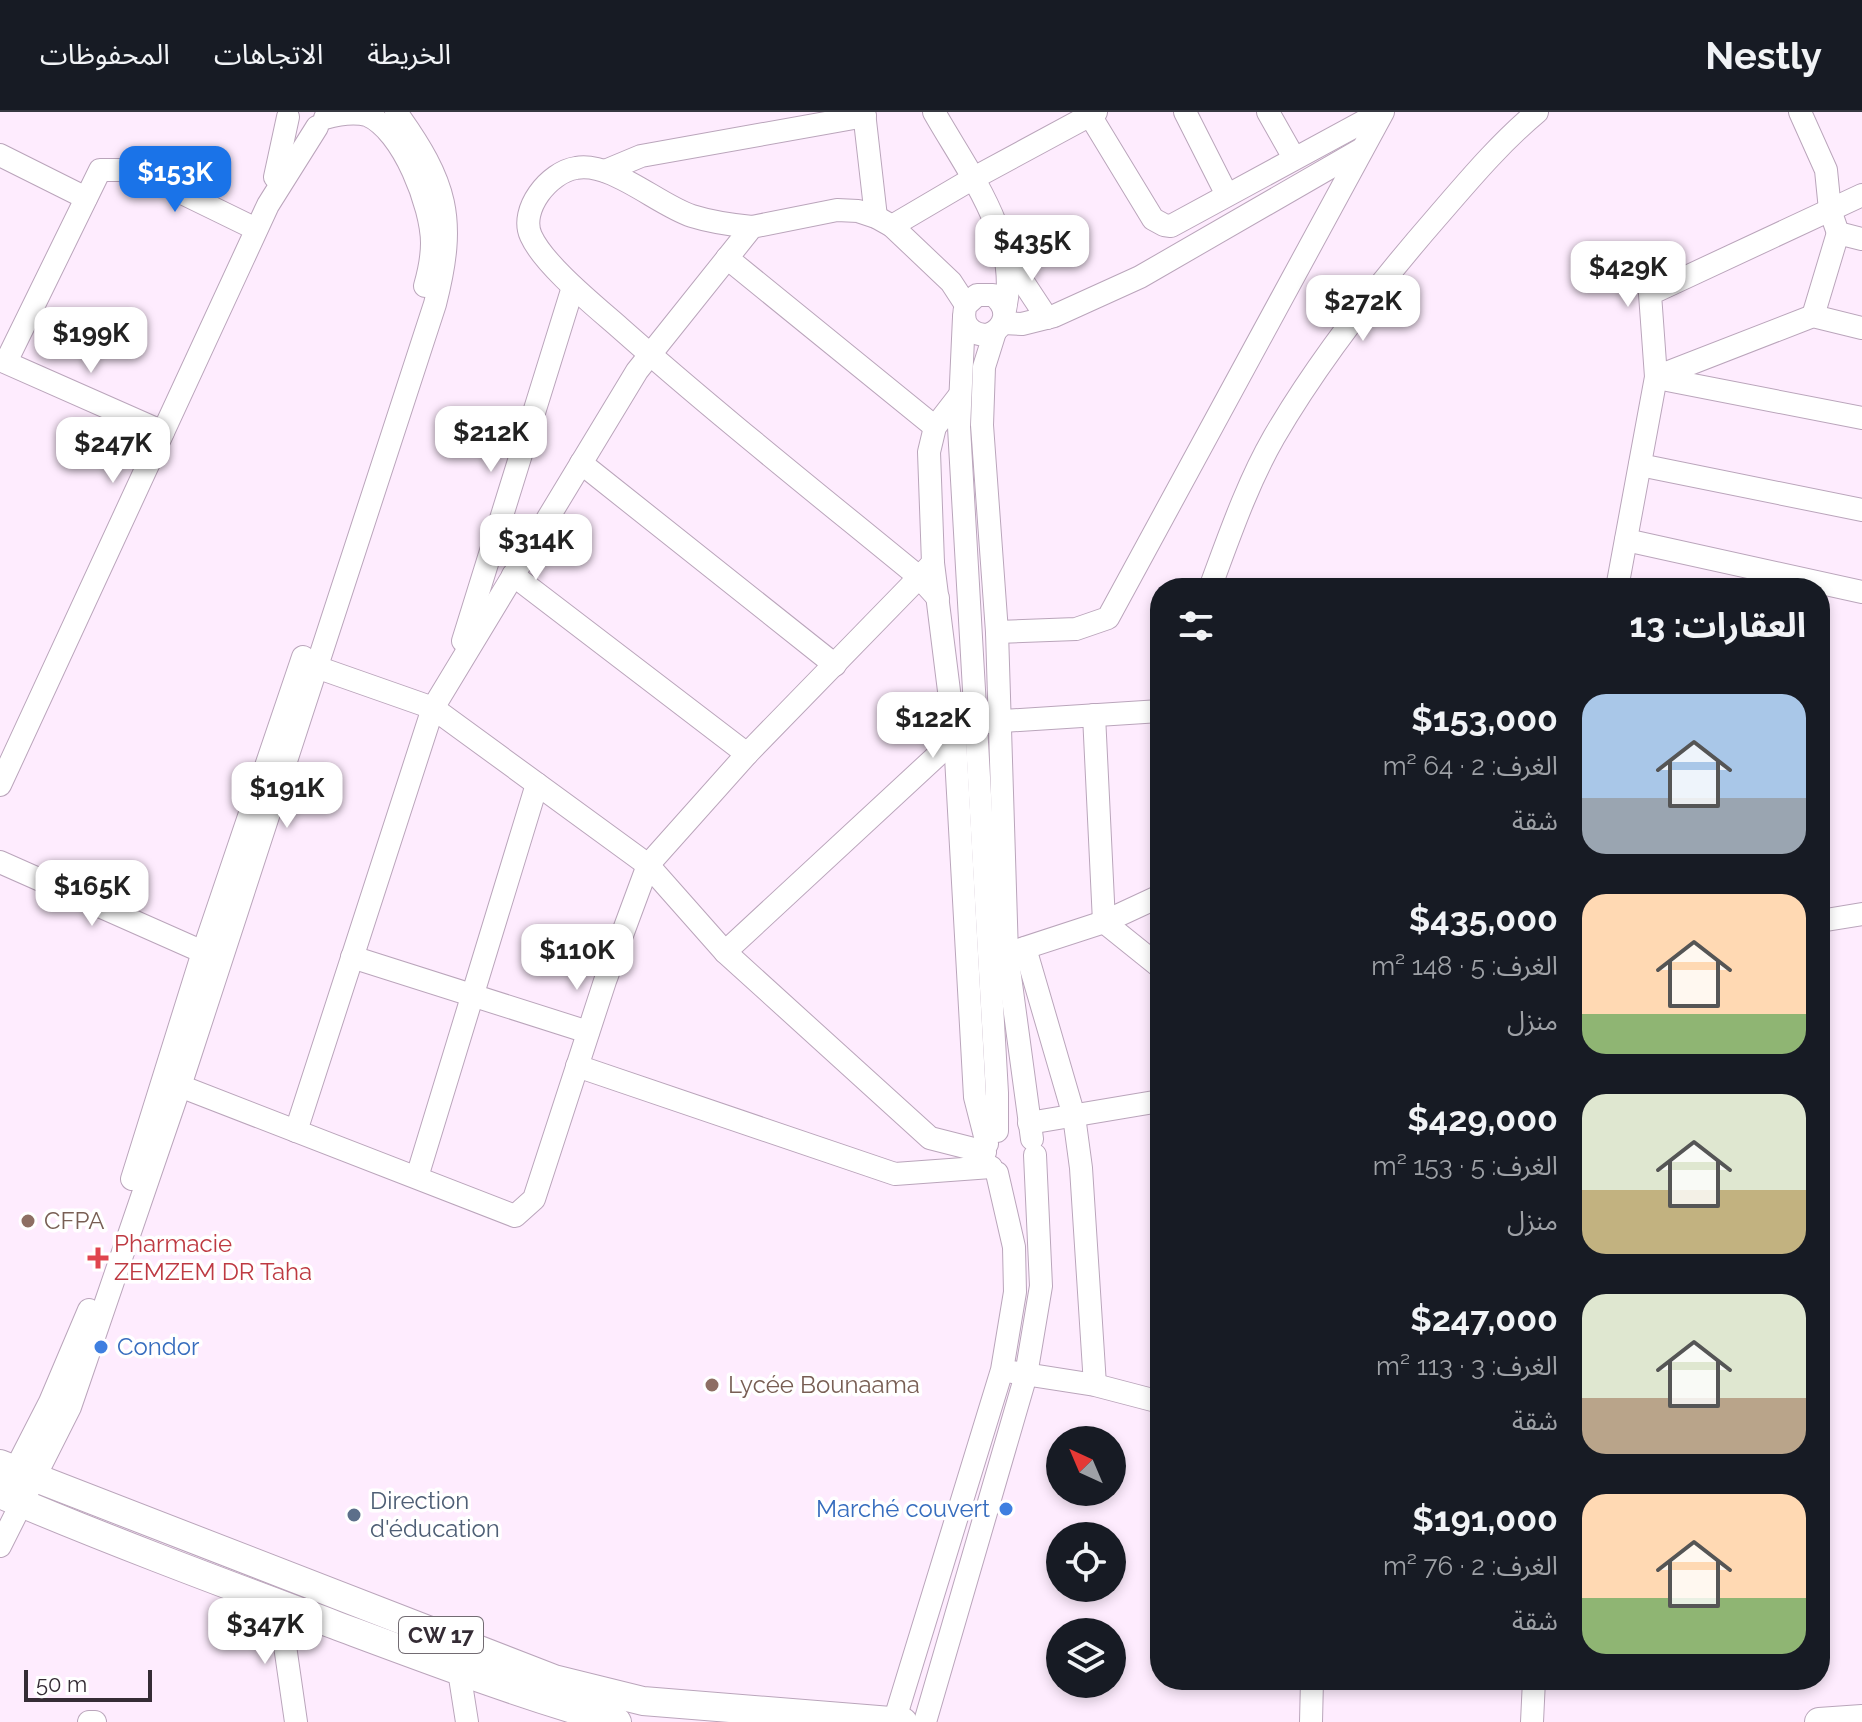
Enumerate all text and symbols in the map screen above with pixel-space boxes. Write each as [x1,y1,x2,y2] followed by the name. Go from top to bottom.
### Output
[1705,33,1822,78] text: Nestly
[40,38,170,71] text: المحفوظات
[214,38,323,71] text: الاتجاهات
[367,38,451,71] text: الخريطة
[119,146,231,214] pin: $153K
[137,157,213,187] text: $153K
[976,215,1088,283] pin: $435K
[993,226,1071,256] text: $435K
[1572,241,1684,309] pin: $429K
[1589,252,1667,282] text: $429K
[1307,275,1419,343] pin: $272K
[1324,286,1402,316] text: $272K
[35,307,147,375] pin: $199K
[52,318,130,348] text: $199K
[435,406,547,474] pin: $212K
[57,417,169,485] pin: $247K
[453,417,529,447] text: $212K
[74,428,152,458] text: $247K
[480,514,592,582] pin: $314K
[498,525,574,555] text: $314K
[1174,604,1218,648] icon: filters
[1630,605,1806,645] text: العقارات: 13
[877,692,989,760] pin: $122K
[1411,699,1558,739] text: $153,000
[895,703,971,733] text: $122K
[1646,726,1742,822] icon: home
[1383,751,1558,781] text: الغرف: 2 · 64 m²
[231,762,343,830] pin: $191K
[250,773,324,803] text: $191K
[1512,806,1558,836] text: شقة
[36,860,148,928] pin: $165K
[54,871,130,901] text: $165K
[1409,899,1558,939] text: $435,000
[521,924,633,992] pin: $110K
[1646,926,1742,1022] icon: home
[539,935,615,965] text: $110K
[1371,951,1558,981] text: الغرف: 5 · 148 m²
[1507,1006,1558,1036] text: منزل
[1407,1099,1558,1139] text: $429,000
[1646,1126,1742,1222] icon: home
[1373,1151,1558,1181] text: الغرف: 5 · 153 m²
[44,1206,105,1235] place label: CFPA
[1507,1206,1558,1236] text: منزل
[19,1212,37,1230] marker: CFPA
[114,1229,312,1286] place label: Pharmacie ZEMZEM DR Taha
[89,1249,107,1267] marker: Pharmacie ZEMZEM DR Taha
[1410,1299,1558,1339] text: $247,000
[1646,1326,1742,1422] icon: home
[117,1332,200,1361] place label: Condor
[92,1338,110,1356] marker: Condor
[1376,1351,1558,1381] text: الغرف: 3 · 113 m²
[728,1370,920,1399] place label: Lycée Bounaama
[703,1376,721,1394] marker: Lycée Bounaama
[1512,1406,1558,1436] text: شقة
[1046,1426,1126,1506] north arrow
[1046,1426,1126,1698] map controls
[370,1486,500,1543] place label: Direction d'éducation
[816,1494,990,1523] place label: Marché couvert
[1412,1499,1558,1539] text: $191,000
[997,1500,1015,1518] marker: Marché couvert
[345,1506,363,1524] marker: Direction d'éducation
[1046,1522,1126,1602] button: locate
[1646,1526,1742,1622] icon: home
[1383,1551,1558,1581] text: الغرف: 2 · 76 m²
[209,1598,321,1666] pin: $347K
[1512,1606,1558,1636] text: شقة
[226,1609,304,1639] text: $347K
[399,1617,483,1653] road number: CW 17
[1046,1618,1126,1698] button: layers
[24,1666,152,1702] scale bar
[36,1671,87,1697] text: 50 m

